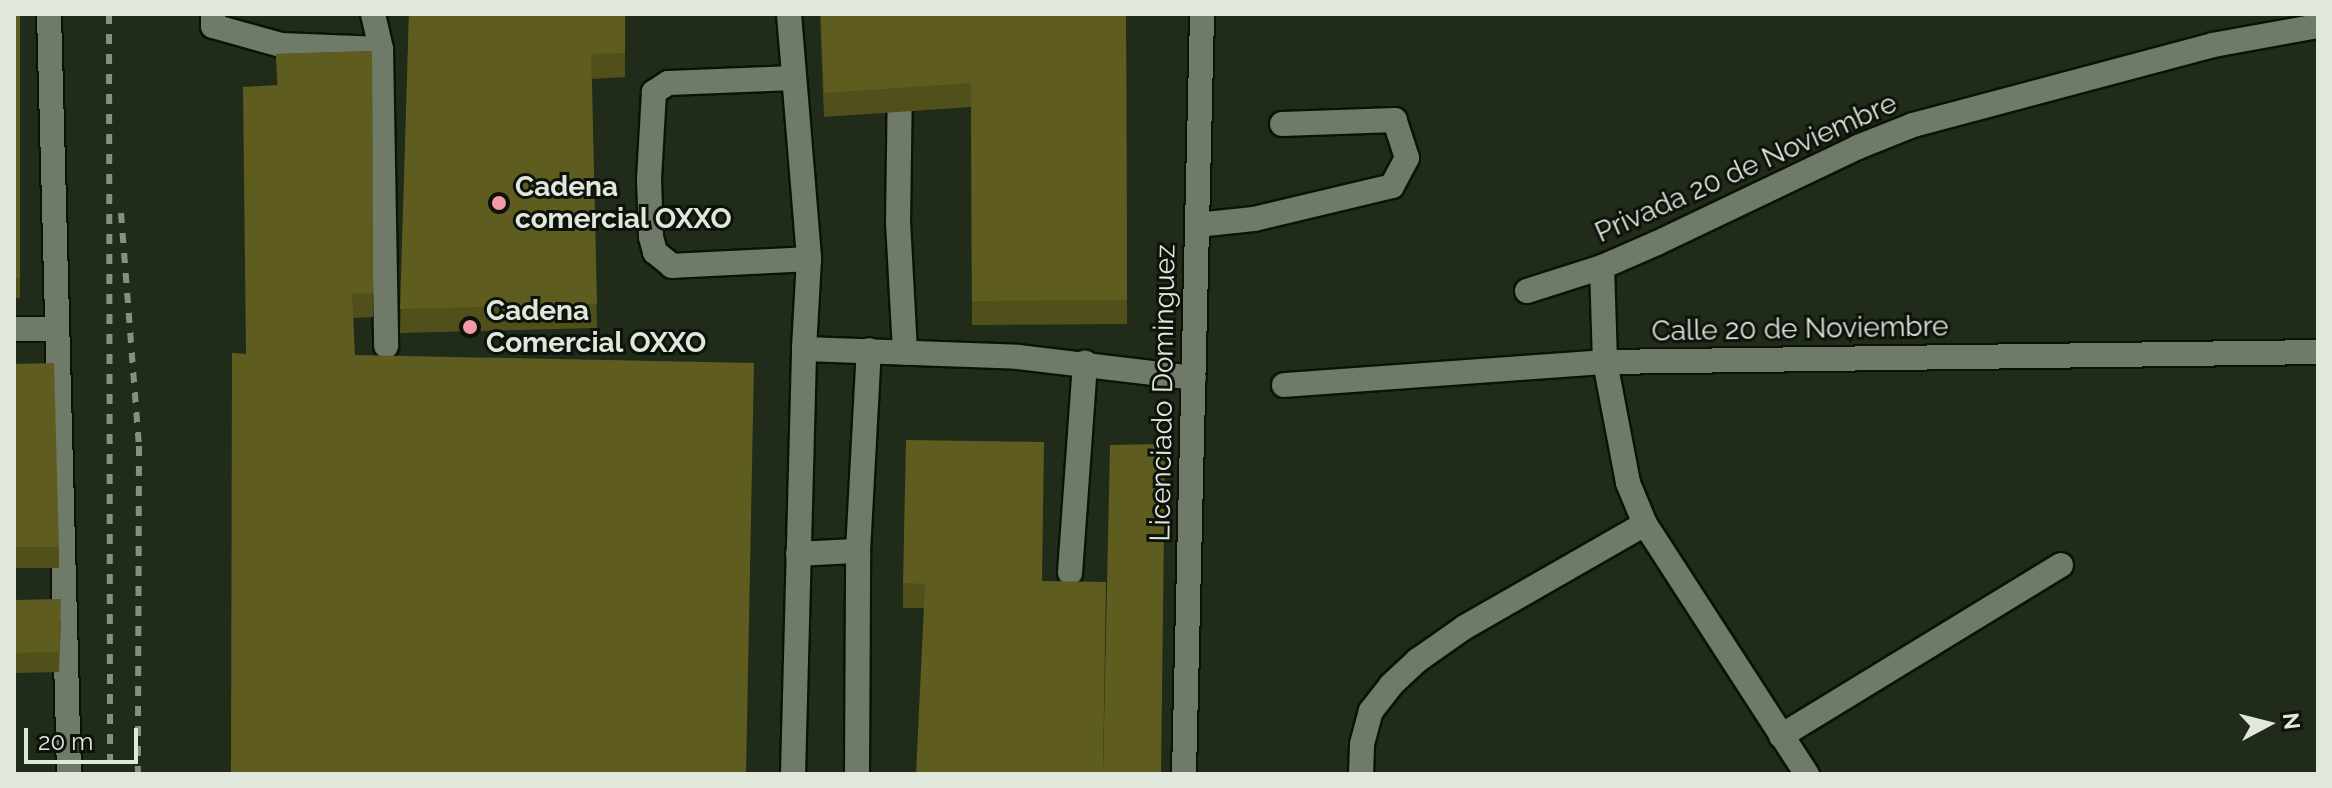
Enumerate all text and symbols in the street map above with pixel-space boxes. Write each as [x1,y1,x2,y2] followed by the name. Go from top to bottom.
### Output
[1590,86,1902,250] street label: Privada 20 de Noviembre
[515,170,732,236] place label: Cadena comercial OXXO
[490,194,508,212] marker: Cadena comercial OXXO
[1144,244,1182,542] street label: Licenciado Dominguez
[486,294,707,360] place label: Cadena Comercial OXXO
[1651,310,1949,348] street label: Calle 20 de Noviembre
[461,318,479,336] marker: Cadena Comercial OXXO
[2228,684,2308,764] north arrow
[2278,711,2306,731] text: N
[28,712,142,762] scale bar
[38,727,93,756] text: 20 m

